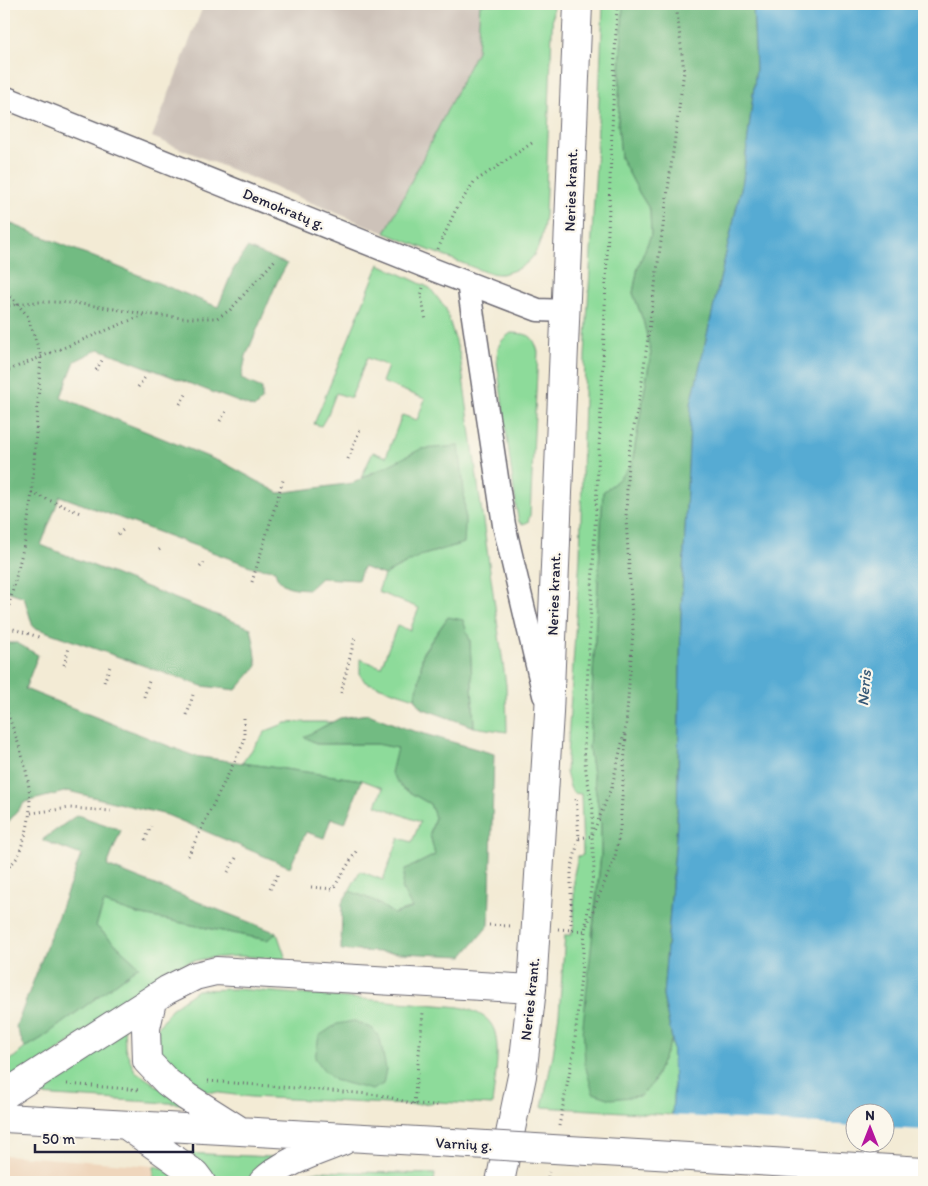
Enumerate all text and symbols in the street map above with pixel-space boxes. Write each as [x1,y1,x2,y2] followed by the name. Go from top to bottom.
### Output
[561,148,581,232] street label: Neries krant.
[240,184,328,234] street label: Demokratų g.
[544,552,564,636] street label: Neries krant.
[853,668,875,707] water label: Neris
[517,957,543,1041] street label: Neries krant.
[846,1104,896,1154] north arrow
[865,1107,875,1124] text: N
[35,1121,192,1153] scale bar
[42,1130,75,1148] text: 50 m
[435,1134,493,1154] street label: Varnių g.

